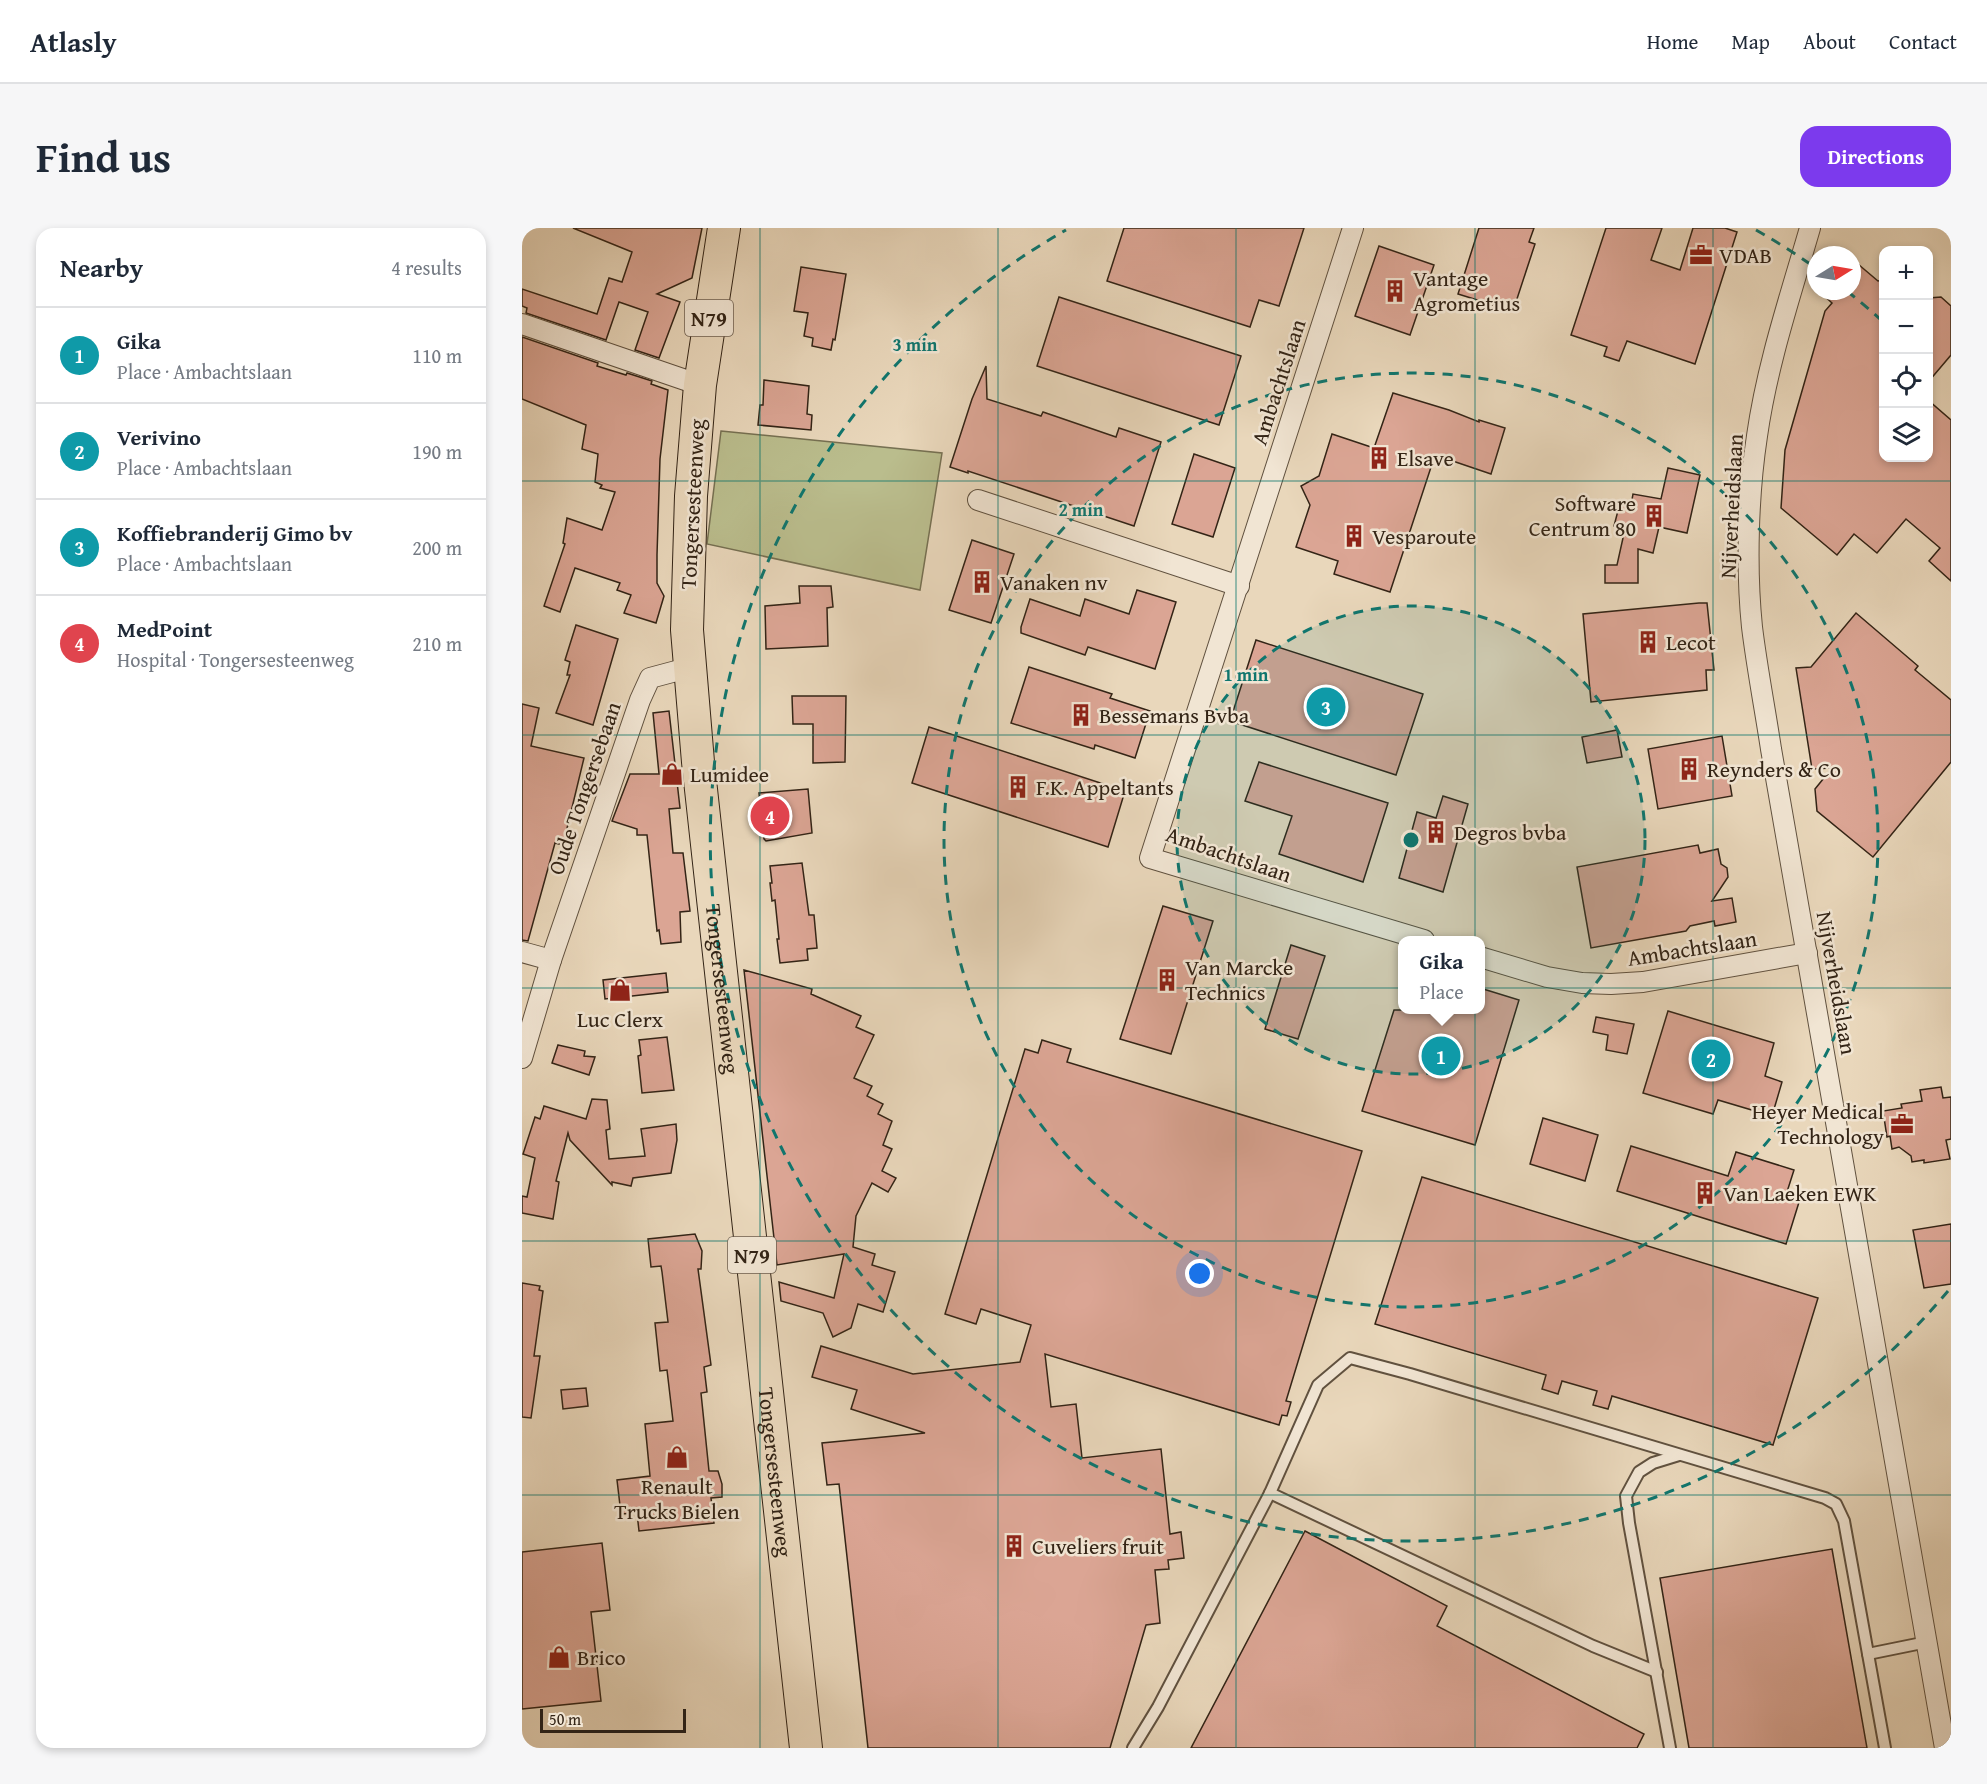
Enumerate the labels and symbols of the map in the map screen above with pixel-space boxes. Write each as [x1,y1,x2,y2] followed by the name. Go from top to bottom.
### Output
[1719,239,1772,271] place label: VDAB
[1688,242,1714,268] office icon: VDAB
[1807,246,1861,300] north arrow
[1413,262,1520,319] place label: Vantage Agrometius
[1382,278,1408,304] building icon: Vantage Agrometius
[685,300,733,336] road number: N79
[1243,314,1314,449] street label: Ambachtslaan
[893,331,938,358] text: 3 min
[672,418,712,590] street label: Tongersesteenweg
[1711,432,1751,579] street label: Nijverheidslaan
[1397,442,1454,474] place label: Elsave
[1366,445,1392,471] building icon: Elsave
[1529,487,1636,544] place label: Software Centrum 80
[1059,496,1104,523] text: 2 min
[1641,503,1667,529] building icon: Software Centrum 80
[1372,520,1476,552] place label: Vesparoute
[1341,523,1367,549] building icon: Vesparoute
[1000,566,1108,598] place label: Vanaken nv
[969,569,995,595] building icon: Vanaken nv
[1666,626,1716,658] place label: Lecot
[1635,629,1661,655] building icon: Lecot
[1224,661,1269,688] text: 1 min
[1306,684,1346,730] pin: 3
[539,697,629,879] street label: Oude Tongersebaan
[1099,699,1250,731] place label: Bessemans Bvba
[1068,702,1094,728] building icon: Bessemans Bvba
[1707,753,1841,785] place label: Reynders & Co
[1676,756,1702,782] building icon: Reynders & Co
[690,758,769,790] place label: Lumidee
[659,761,685,787] shop icon: Lumidee
[1036,771,1174,803] place label: F.K. Appeltants
[1005,774,1031,800] building icon: F.K. Appeltants
[750,794,790,838] pin: 4
[1454,816,1567,848] place label: Degros bvba
[1162,818,1297,891] street label: Ambachtslaan
[1423,819,1449,845] building icon: Degros bvba
[1401,830,1421,850] centre of rings
[698,902,748,1075] street label: Tongersesteenweg
[1809,909,1865,1058] street label: Nijverheidslaan
[1625,922,1760,974] street label: Ambachtslaan
[1185,951,1293,1008] place label: Van Marcke Technics
[1154,967,1180,993] building icon: Van Marcke Technics
[607,977,633,1003] shop icon: Luc Clerx
[577,1003,664,1035] place label: Luc Clerx
[1422,1034,1460,1078] pin: 1
[1692,1036,1730,1082] pin: 2
[1752,1095,1884,1152] place label: Heyer Medical Technology
[1889,1111,1915,1137] office icon: Heyer Medical Technology
[1723,1177,1876,1209] place label: Van Laeken EWK
[1692,1180,1718,1206] building icon: Van Laeken EWK
[728,1237,776,1273] road number: N79
[1185,1259,1214,1288] your location
[751,1386,801,1559] street label: Tongersesteenweg
[664,1444,690,1470] shop icon: Renault Trucks Bielen
[614,1470,740,1527] place label: Renault Trucks Bielen
[1032,1530,1164,1562] place label: Cuveliers fruit
[1001,1533,1027,1559] building icon: Cuveliers fruit
[577,1641,626,1673] place label: Brico
[546,1644,572,1670] shop icon: Brico
[540,1706,686,1734] scale bar

